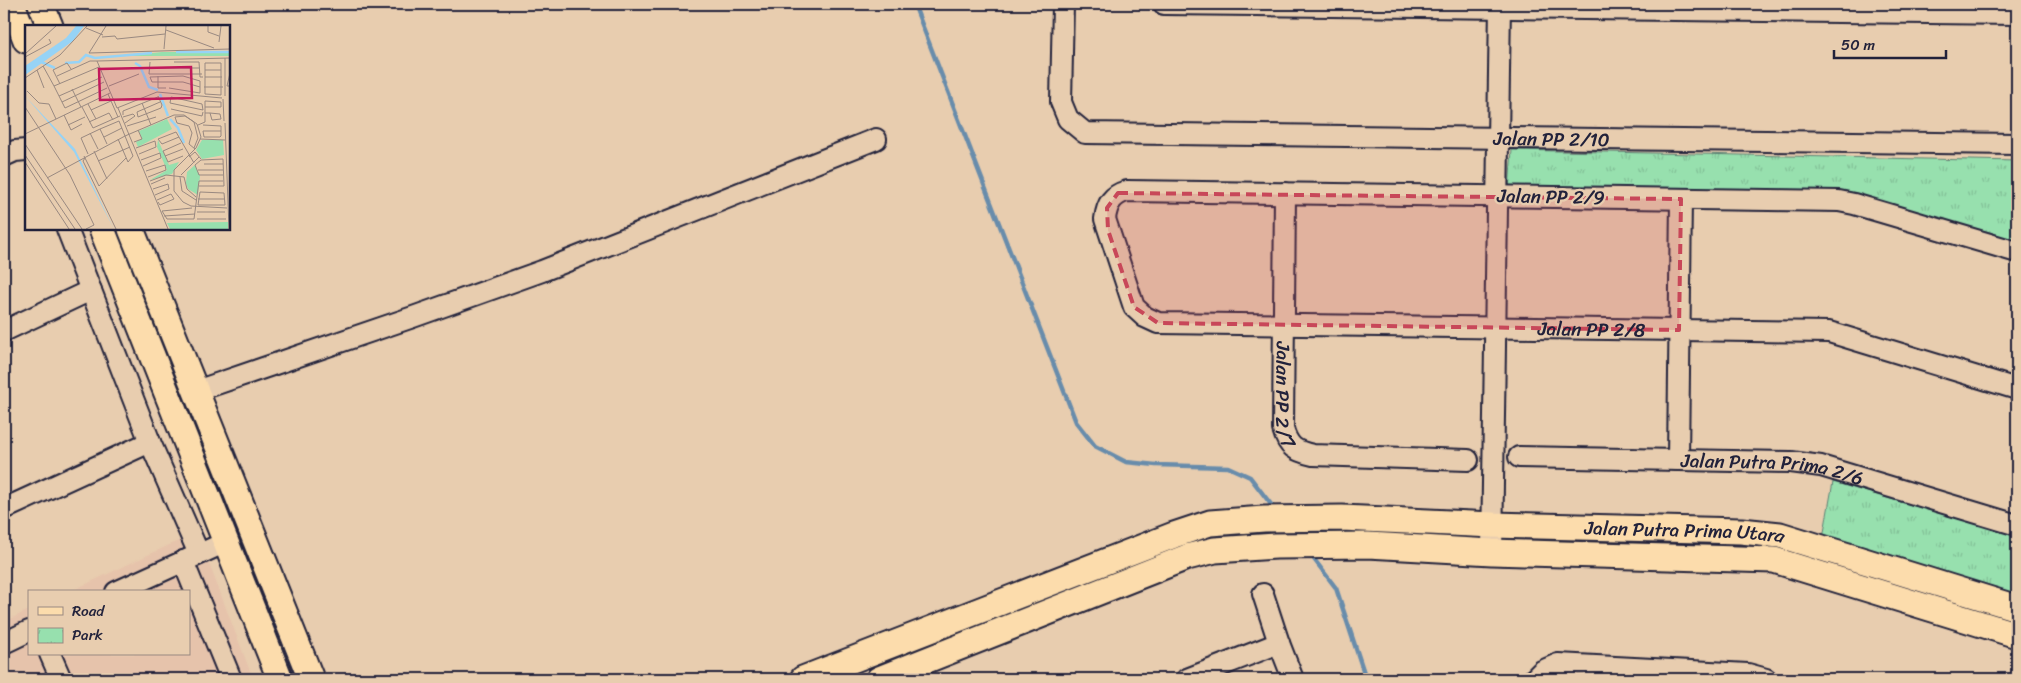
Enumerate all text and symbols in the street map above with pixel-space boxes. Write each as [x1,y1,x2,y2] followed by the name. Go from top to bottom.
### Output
[25,25,230,230] inset map
[1834,28,1946,60] scale bar
[1841,32,1876,58] text: 50 m
[1492,122,1610,156] street label: Jalan PP 2/10
[1496,179,1605,214] street label: Jalan PP 2/9
[1537,312,1646,347] street label: Jalan PP 2/8
[1266,340,1305,457] street label: Jalan PP 2/7
[1680,444,1868,495] street label: Jalan Putra Prima 2/6
[1583,511,1790,553] street label: Jalan Putra Prima Utara
[28,590,190,656] legend
[72,598,105,624] text: Road
[72,622,103,648] text: Park

